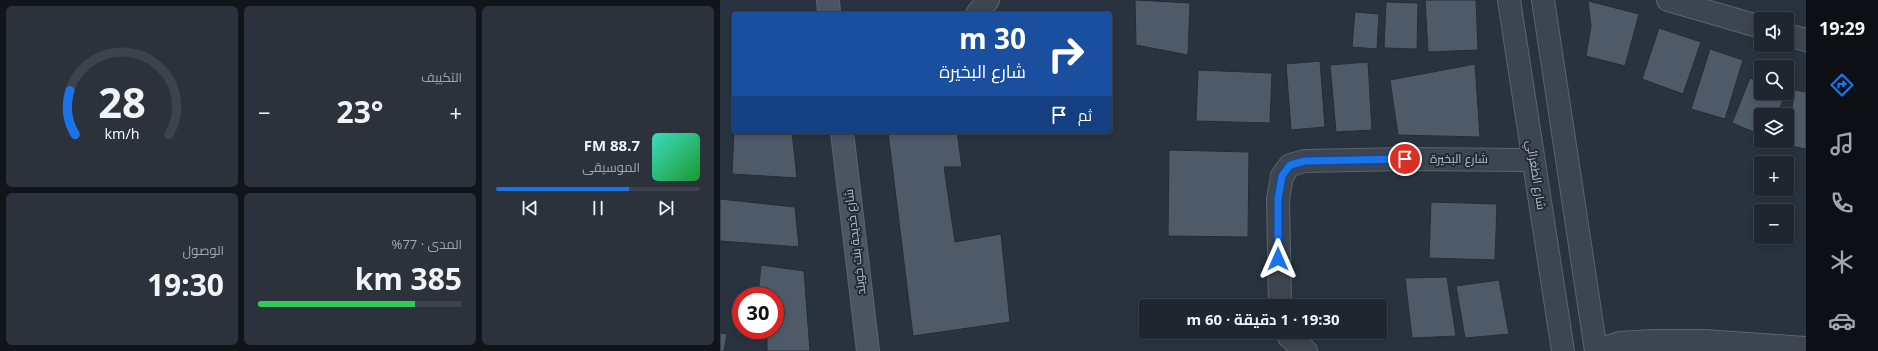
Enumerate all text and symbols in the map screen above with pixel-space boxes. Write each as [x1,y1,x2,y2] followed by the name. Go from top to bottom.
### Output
[1754,12,1794,244] map controls
[1754,12,1794,52] button: sound
[1819,16,1865,40] text: 19:29
[959,19,1026,57] text: 30 m
[1040,28,1092,80] icon: right
[939,59,1026,83] text: شارع البخيرة
[1754,60,1794,100] button: search
[421,68,462,86] text: التكييف
[1828,71,1856,99] icon: directions
[98,73,146,129] text: 28
[336,91,384,132] text: 23°
[258,97,271,127] text: −
[449,97,462,127] text: +
[1048,104,1070,126] icon: arrive
[1078,105,1092,125] text: ثم
[1754,108,1794,148] button: layers
[104,123,140,142] text: km/h
[1828,130,1856,158] icon: music
[584,135,640,155] text: 88.7 FM
[1521,139,1550,211] street label: شارع الطغرائي
[1388,142,1422,176] pin
[1394,148,1416,170] icon: arrive
[1430,150,1488,167] street label: شارع البخيرة
[1754,156,1794,196] button: +
[582,158,640,176] text: الموسيقى
[840,188,869,296] street label: شارع خديجة بنت خويلد
[1828,189,1856,217] icon: phone
[519,197,541,219] icon: previous
[587,197,609,219] icon: pause
[655,197,677,219] icon: next
[1754,204,1794,244] button: −
[392,235,462,253] text: المدى · 77%
[1257,238,1299,280] position arrow
[183,241,224,259] text: الوصول
[1828,248,1856,276] icon: climate
[355,258,462,299] text: 385 km
[147,264,224,305] text: 19:30
[732,287,784,339] speed limit sign: 30
[1828,307,1856,335] icon: car
[1186,309,1340,329] text: 19:30 · 1 دقيقة · 60 m

